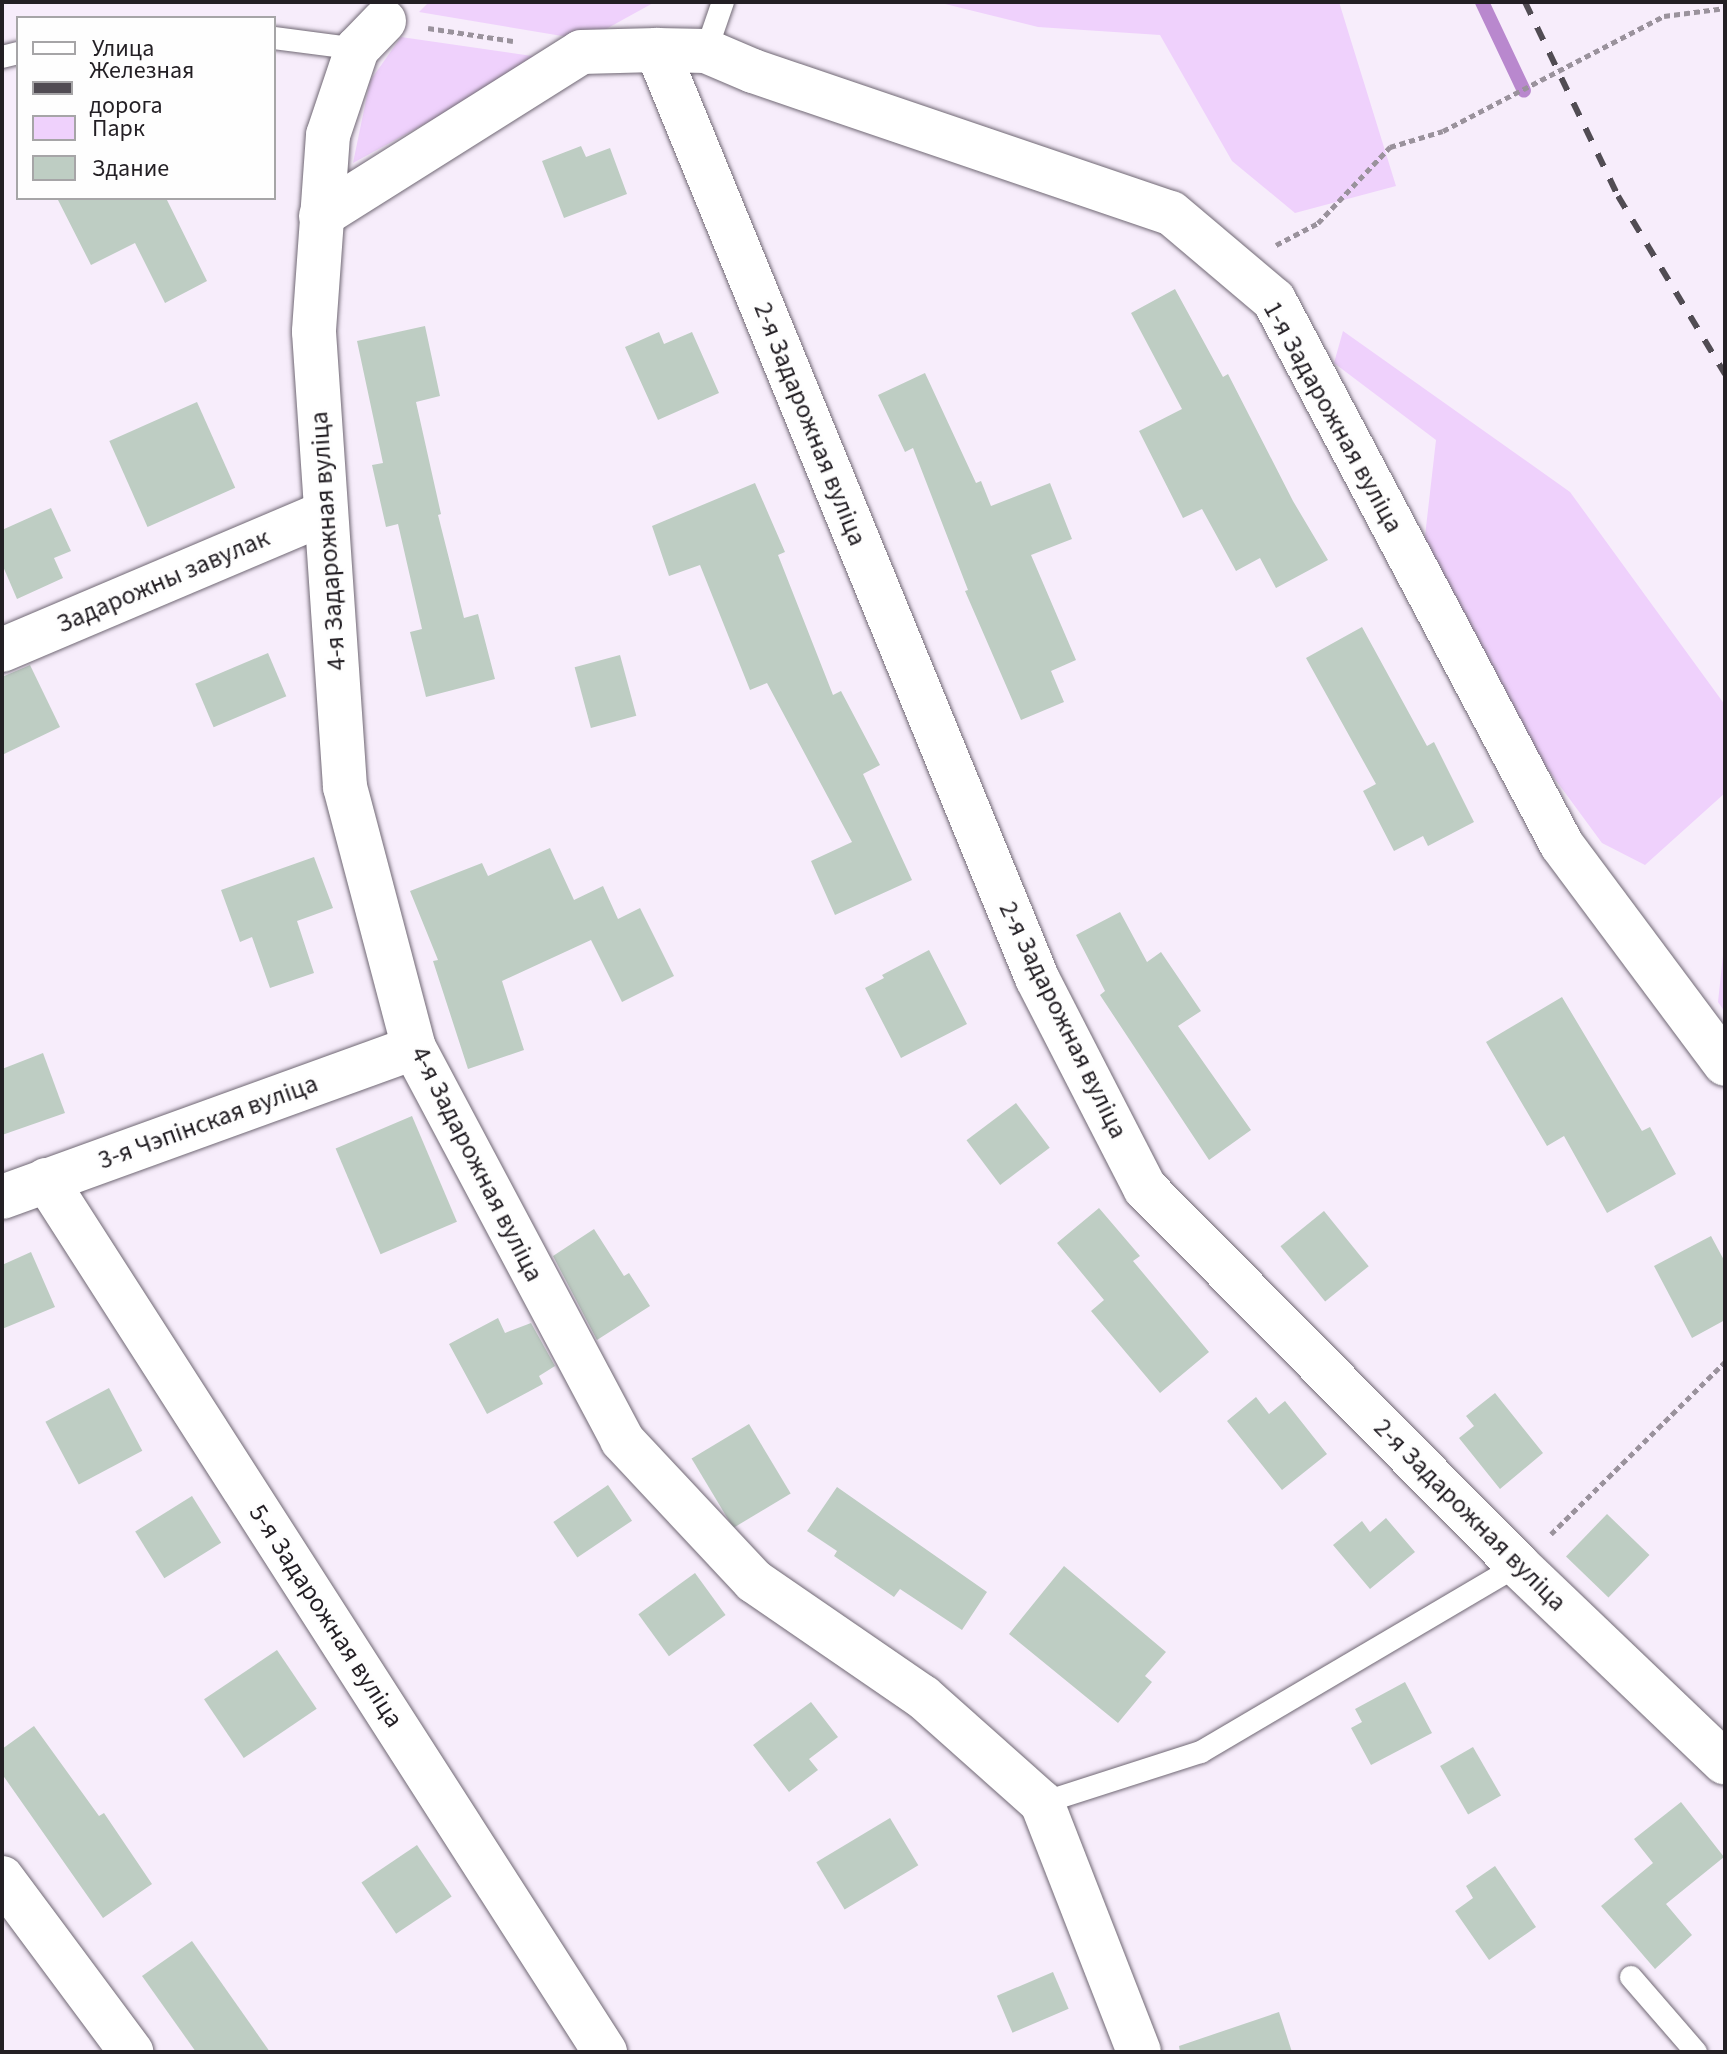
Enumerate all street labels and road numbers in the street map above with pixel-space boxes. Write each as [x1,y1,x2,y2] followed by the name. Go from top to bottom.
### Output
[1256,296,1410,538] street label: 1-я Задарожная вуліца
[747,298,873,550] street label: 2-я Задарожная вуліца
[303,410,353,672] street label: 4-я Задарожная вуліца
[52,522,274,640] street label: Задарожны завулак
[992,897,1134,1143] street label: 2-я Задарожная вуліца
[404,1041,550,1287] street label: 4-я Задарожная вуліца
[94,1068,322,1176] street label: 3-я Чэпінская вуліца
[1367,1412,1573,1618] street label: 2-я Задарожная вуліца
[242,1499,410,1733] street label: 5-я Задарожная вуліца

